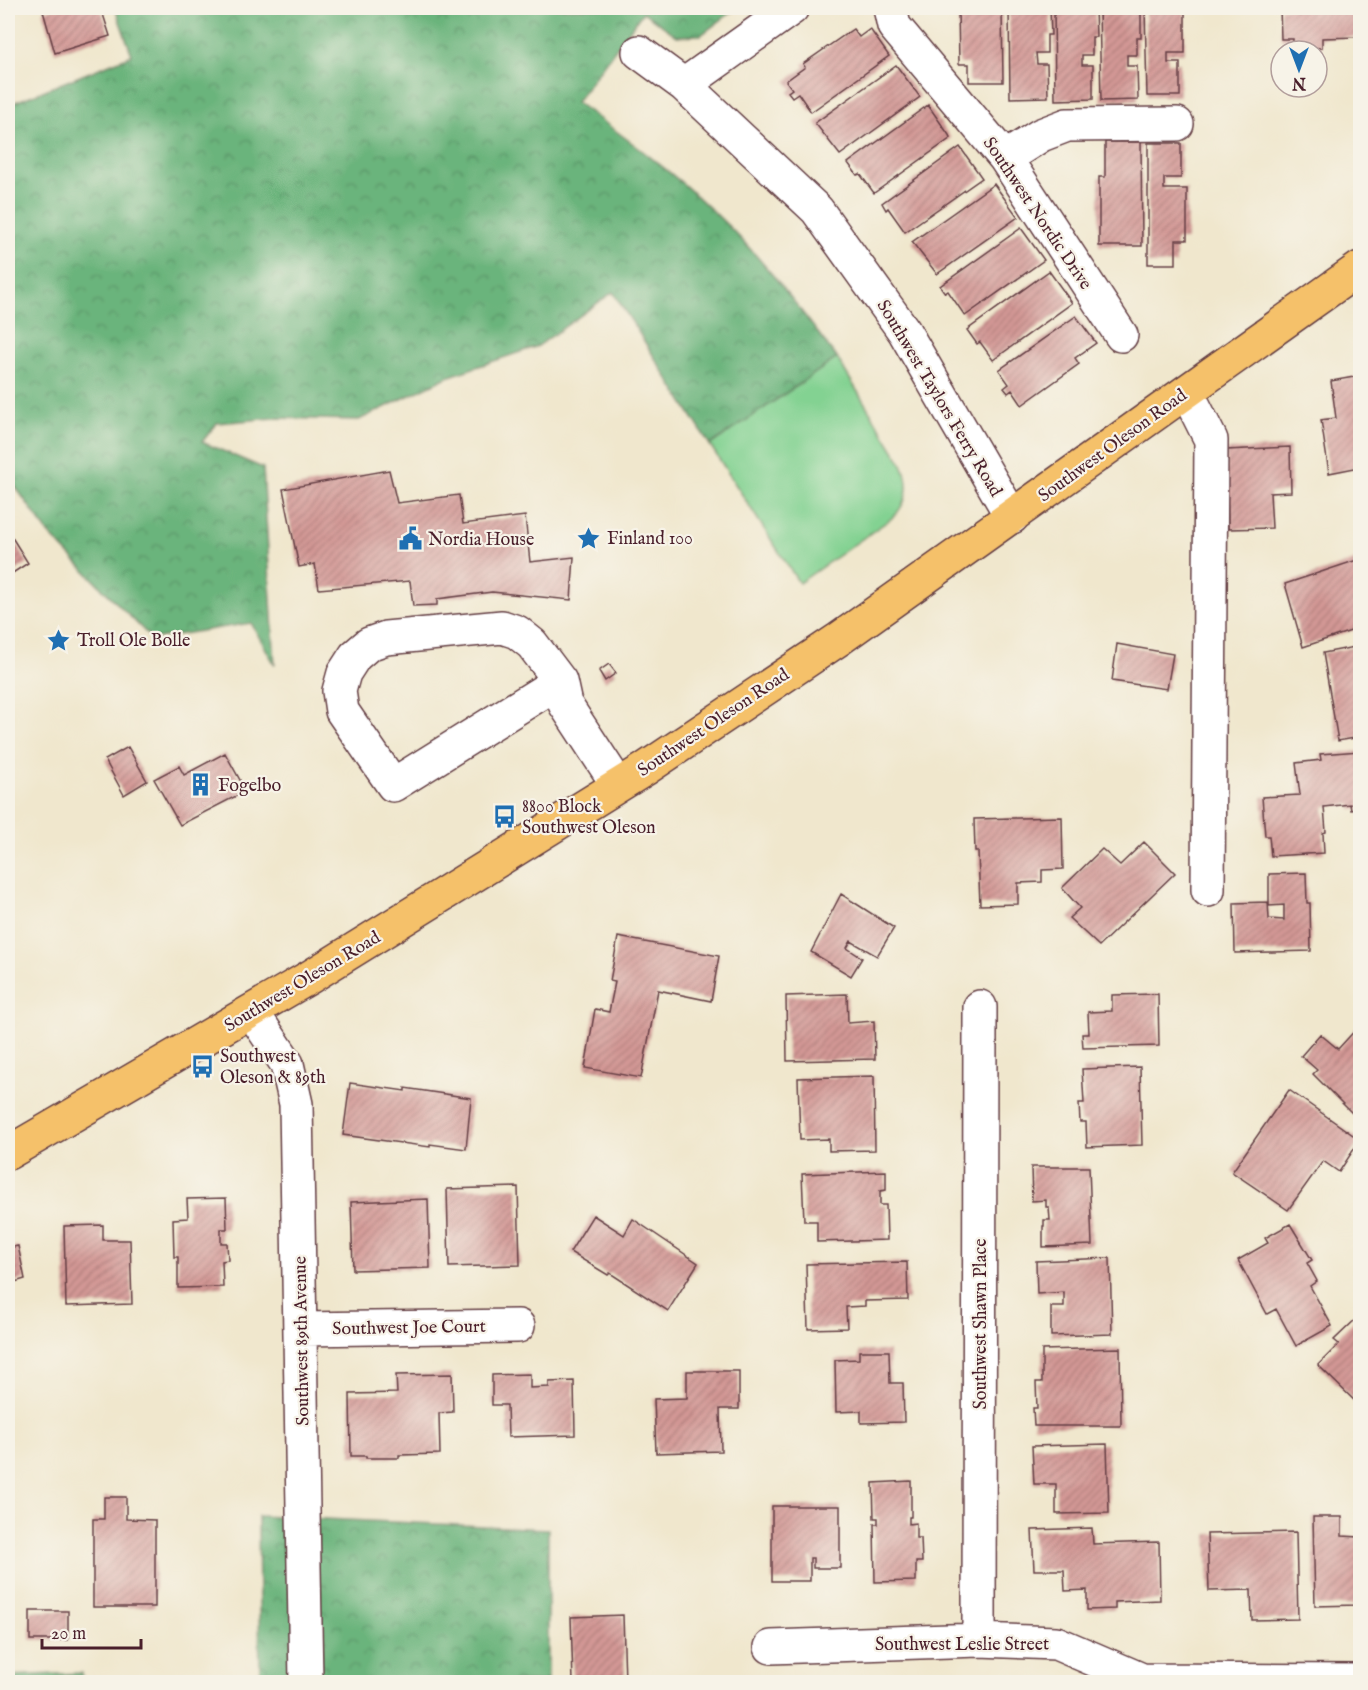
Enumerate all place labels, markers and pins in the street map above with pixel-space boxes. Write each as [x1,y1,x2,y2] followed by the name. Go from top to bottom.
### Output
[576,525,602,551] place icon: Finland 100
[397,526,423,552] public building icon: Nordia House
[607,528,693,551] place label: Finland 100
[428,529,534,552] place label: Nordia House
[46,627,72,653] place icon: Troll Ole Bolle
[77,630,190,653] place label: Troll Ole Bolle
[187,772,213,798] building icon: Fogelbo
[218,775,282,798] place label: Fogelbo
[522,796,656,840] place label: 8800 Block Southwest Oleson
[491,803,517,829] bus stop icon: 8800 Block Southwest Oleson
[220,1046,326,1090] place label: Southwest Oleson & 89th
[189,1053,215,1079] bus stop icon: Southwest Oleson & 89th

